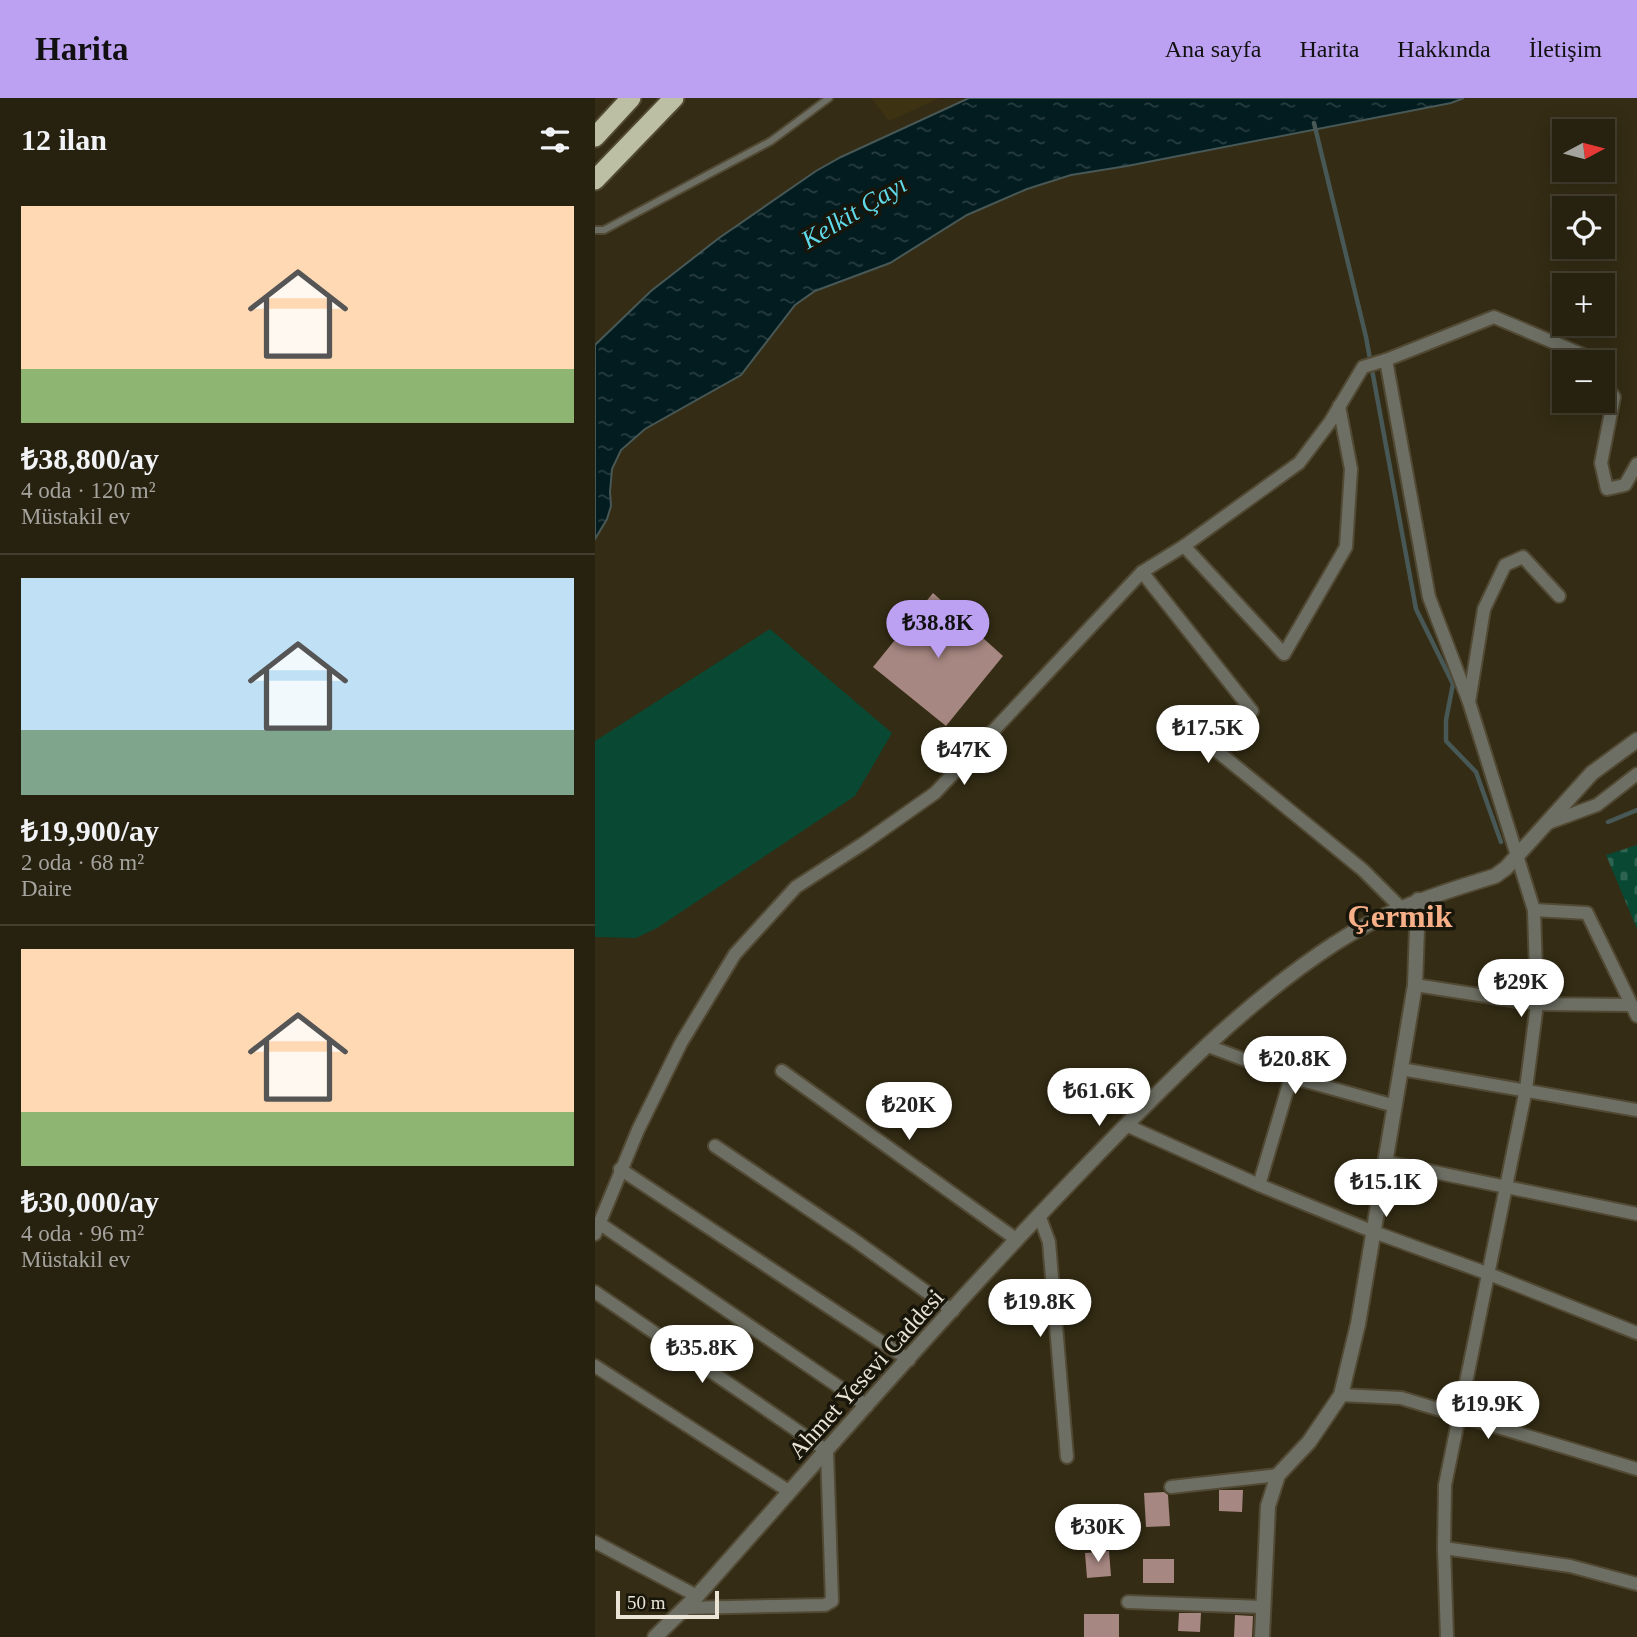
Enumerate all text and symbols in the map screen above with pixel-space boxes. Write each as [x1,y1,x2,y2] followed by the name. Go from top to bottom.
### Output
[35,31,128,67] text: Harita
[1165,36,1261,62] text: Ana sayfa
[1299,36,1359,62] text: Harita
[1397,36,1491,62] text: Hakkında
[1529,36,1602,62] text: İletişim
[1552,119,1615,182] north arrow
[1552,119,1615,413] map controls
[536,121,574,159] icon: filters
[21,123,107,156] text: 12 ilan
[795,169,912,255] water label: Kelkit Çayı
[1552,196,1615,259] button: locate
[235,251,361,377] icon: home
[1552,273,1615,336] button: +
[1552,350,1615,413] button: −
[21,442,159,475] text: ₺38,800/ay
[21,478,156,503] text: 4 oda · 120 m²
[21,504,130,529] text: Müstakil ev
[881,601,995,660] pin: ₺38.8K
[902,610,974,635] text: ₺38.8K
[235,623,361,749] icon: home
[1151,706,1265,765] pin: ₺17.5K
[1172,715,1244,740] text: ₺17.5K
[923,728,1005,787] pin: ₺47K
[937,737,991,762] text: ₺47K
[21,814,159,847] text: ₺19,900/ay
[21,850,144,875] text: 2 oda · 68 m²
[21,876,72,901] text: Daire
[1348,898,1453,934] district label: Çermik
[1480,960,1562,1019] pin: ₺29K
[1494,969,1548,994] text: ₺29K
[235,994,361,1120] icon: home
[1238,1037,1352,1096] pin: ₺20.8K
[1259,1046,1331,1071] text: ₺20.8K
[1042,1068,1156,1128] pin: ₺61.6K
[1063,1078,1135,1103] text: ₺61.6K
[868,1082,950,1142] pin: ₺20K
[882,1092,936,1117] text: ₺20K
[1329,1160,1443,1219] pin: ₺15.1K
[1350,1169,1422,1194] text: ₺15.1K
[21,1185,159,1218] text: ₺30,000/ay
[21,1221,144,1246] text: 4 oda · 96 m²
[21,1247,130,1272] text: Müstakil ev
[983,1280,1097,1339] pin: ₺19.8K
[783,1284,949,1464] street label: Ahmet Yesevi Caddesi
[1004,1289,1076,1314] text: ₺19.8K
[645,1326,759,1385] pin: ₺35.8K
[666,1335,738,1360] text: ₺35.8K
[1431,1382,1545,1441] pin: ₺19.9K
[1452,1391,1524,1416] text: ₺19.9K
[1057,1504,1139,1564] pin: ₺30K
[1071,1514,1125,1539] text: ₺30K
[616,1588,719,1620] scale bar
[627,1592,666,1613] text: 50 m

